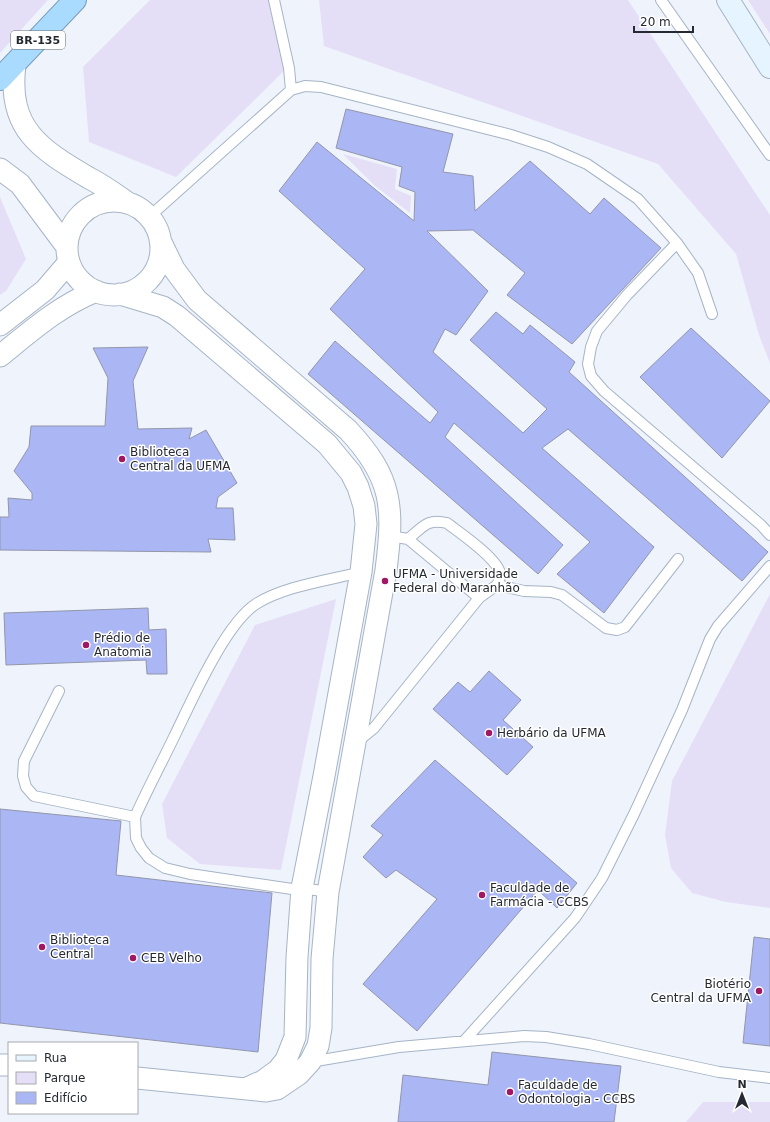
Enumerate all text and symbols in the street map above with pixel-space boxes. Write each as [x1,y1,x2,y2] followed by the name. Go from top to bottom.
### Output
[634,8,693,34] scale bar
[640,15,671,29] text: 20 m
[11,31,65,49] road number: BR-135
[130,445,231,473] place label: Biblioteca Central da UFMA
[117,454,127,464] marker: Biblioteca Central da UFMA
[393,567,520,595] place label: UFMA - Universidade Federal do Maranhão
[380,576,390,586] marker: UFMA - Universidade Federal do Maranhão
[94,631,152,659] place label: Prédio de Anatomia
[81,640,91,650] marker: Prédio de Anatomia
[497,726,607,740] place label: Herbário da UFMA
[484,728,494,738] marker: Herbário da UFMA
[490,881,589,909] place label: Faculdade de Farmácia - CCBS
[477,890,487,900] marker: Faculdade de Farmácia - CCBS
[50,933,109,961] place label: Biblioteca Central
[37,942,47,952] marker: Biblioteca Central
[141,951,202,965] place label: CEB Velho
[128,953,138,963] marker: CEB Velho
[650,977,752,1005] place label: Biotério Central da UFMA
[754,986,764,996] marker: Biotério Central da UFMA
[8,1042,138,1114] legend
[44,1051,67,1065] text: Rua
[44,1071,85,1085] text: Parque
[722,1074,762,1114] north arrow
[518,1078,635,1106] place label: Faculdade de Odontologia - CCBS
[737,1078,747,1091] text: N
[505,1087,515,1097] marker: Faculdade de Odontologia - CCBS
[44,1091,87,1105] text: Edifício

